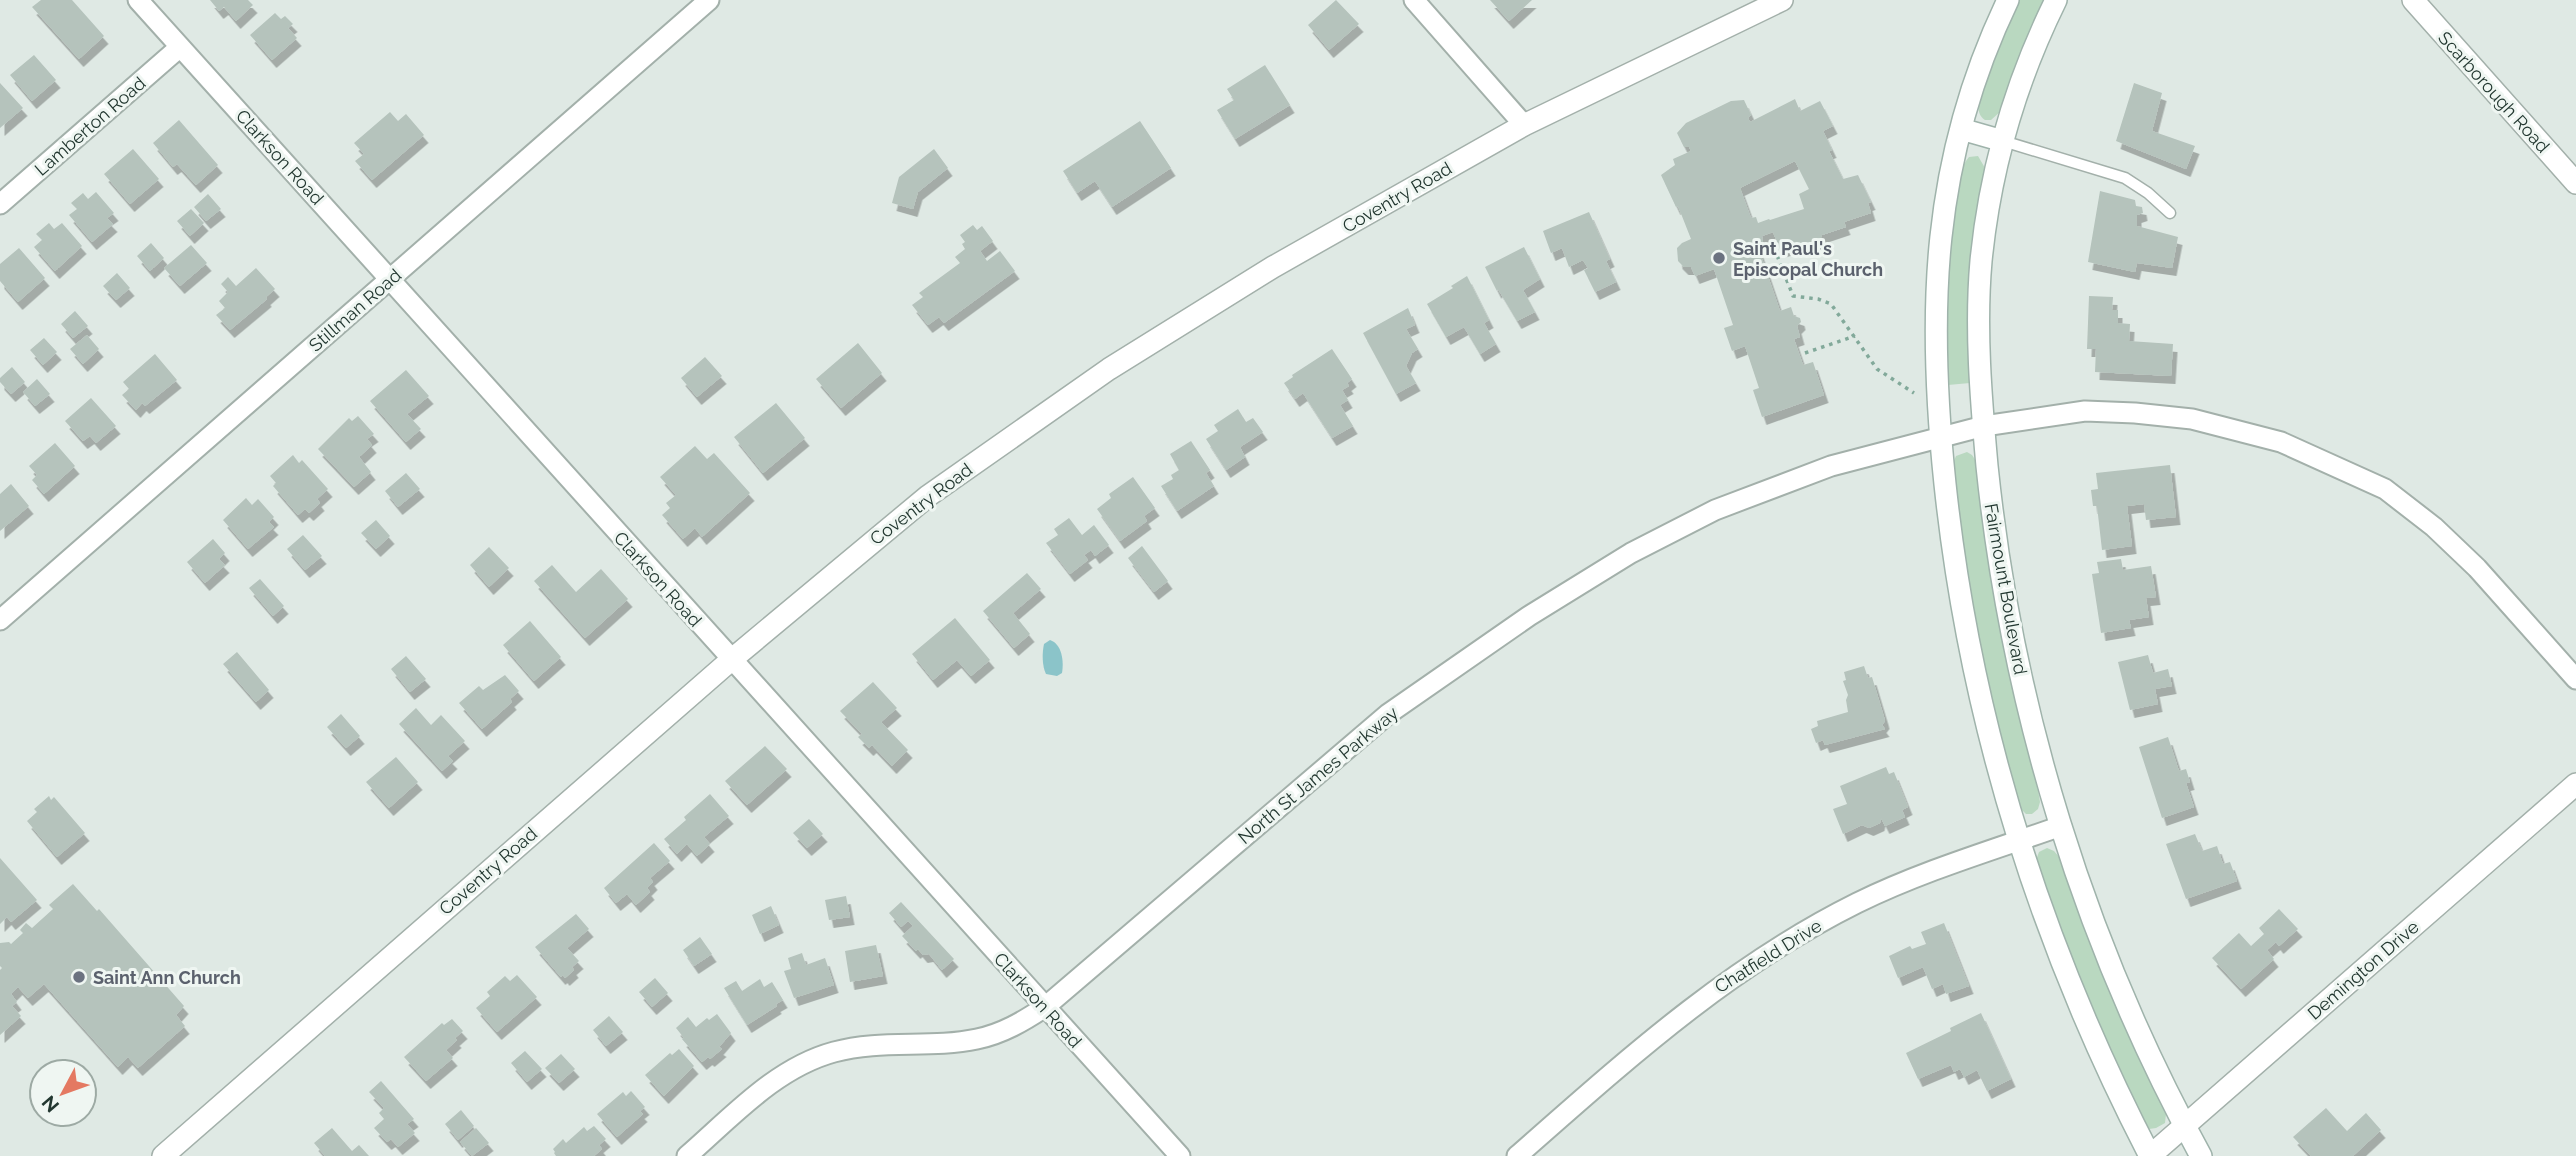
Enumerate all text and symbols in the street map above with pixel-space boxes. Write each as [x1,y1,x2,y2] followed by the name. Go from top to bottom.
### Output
[2434,27,2554,157] street label: Scarborough Road
[30,72,150,180] street label: Lamberton Road
[232,105,328,209] street label: Clarkson Road
[1339,157,1455,237] street label: Coventry Road
[1733,238,1883,280] place label: Saint Paul's Episcopal Church
[1711,250,1727,266] marker: Saint Paul's Episcopal Church
[305,264,405,356] street label: Stillman Road
[866,459,976,549] street label: Coventry Road
[1981,502,2031,676] street label: Fairmount Boulevard
[610,527,706,631] street label: Clarkson Road
[1234,702,1402,848] street label: North St James Parkway
[435,823,541,919] street label: Coventry Road
[1711,915,1826,997] street label: Chatfield Drive
[2303,916,2423,1024] street label: Demington Drive
[990,948,1086,1052] street label: Clarkson Road
[93,967,241,988] place label: Saint Ann Church
[71,969,87,985] marker: Saint Ann Church
[28,1058,98,1128] north arrow
[37,1091,63,1117] text: N

